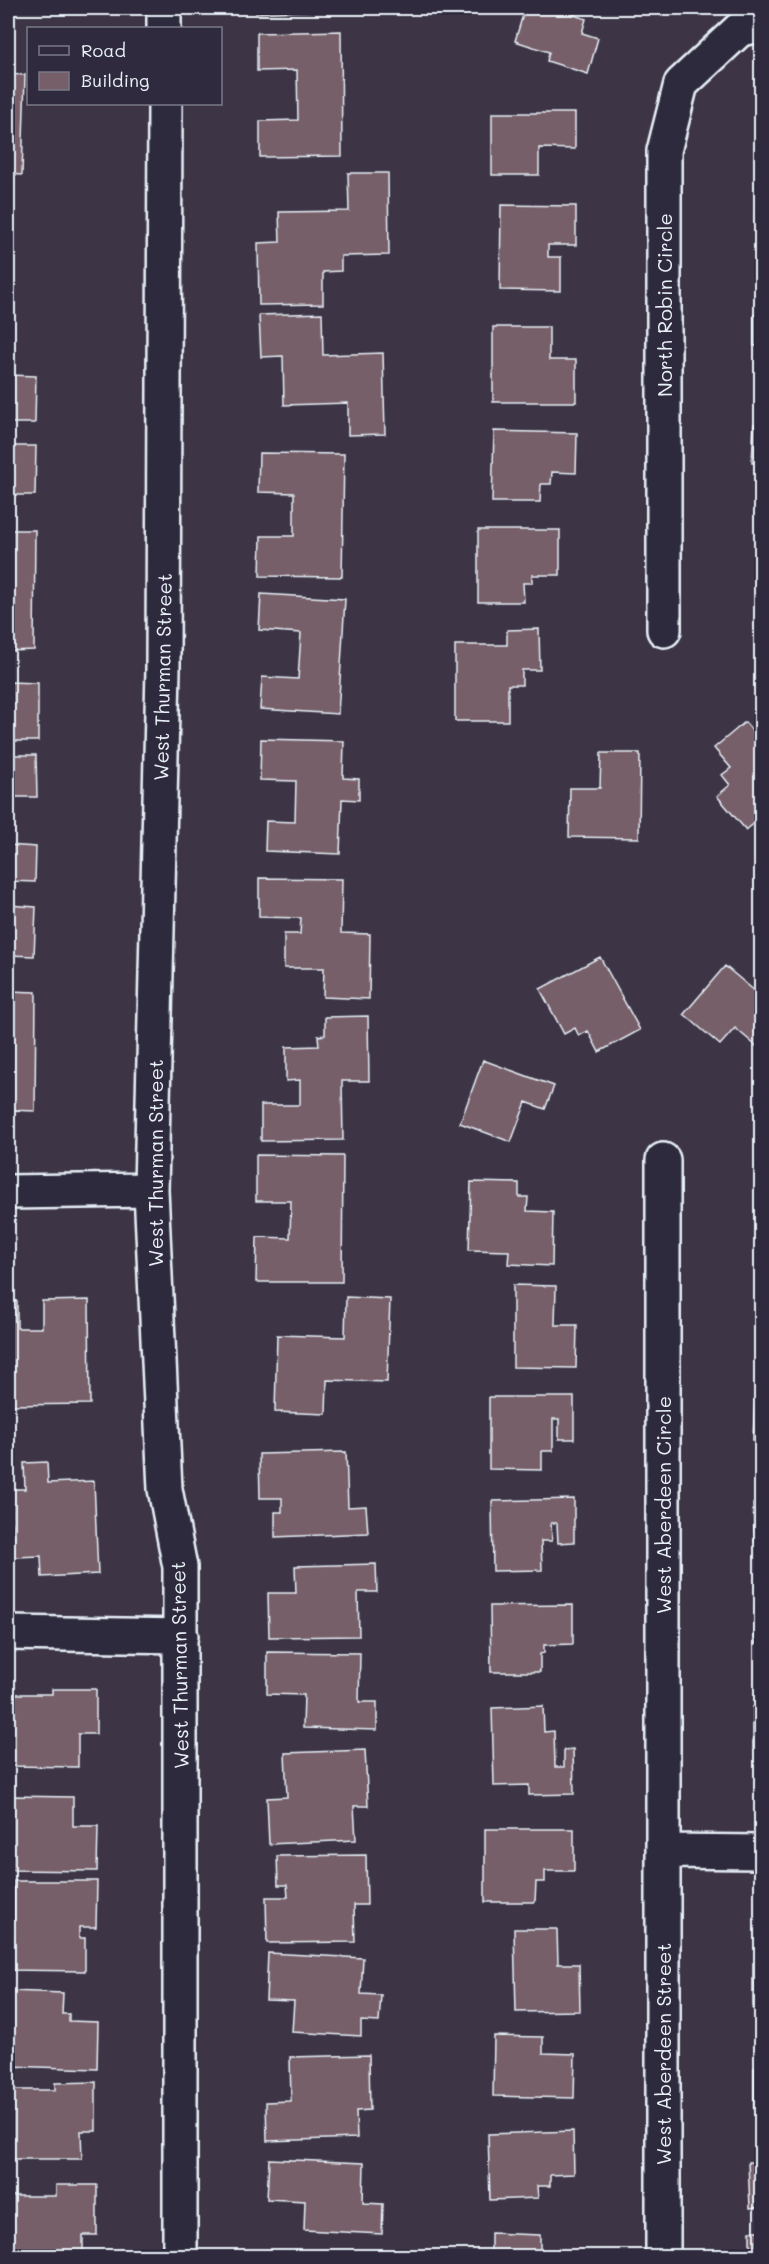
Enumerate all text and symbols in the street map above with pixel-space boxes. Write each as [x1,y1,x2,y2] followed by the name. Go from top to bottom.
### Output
[27,27,222,105] legend
[81,38,126,62] text: Road
[81,68,149,92] text: Building
[651,213,677,397] street label: North Robin Circle
[147,573,177,781] street label: West Thurman Street
[142,1059,168,1267] street label: West Thurman Street
[650,1396,676,1614] street label: West Aberdeen Circle
[164,1561,194,1769] street label: West Thurman Street
[650,1943,676,2165] street label: West Aberdeen Street

